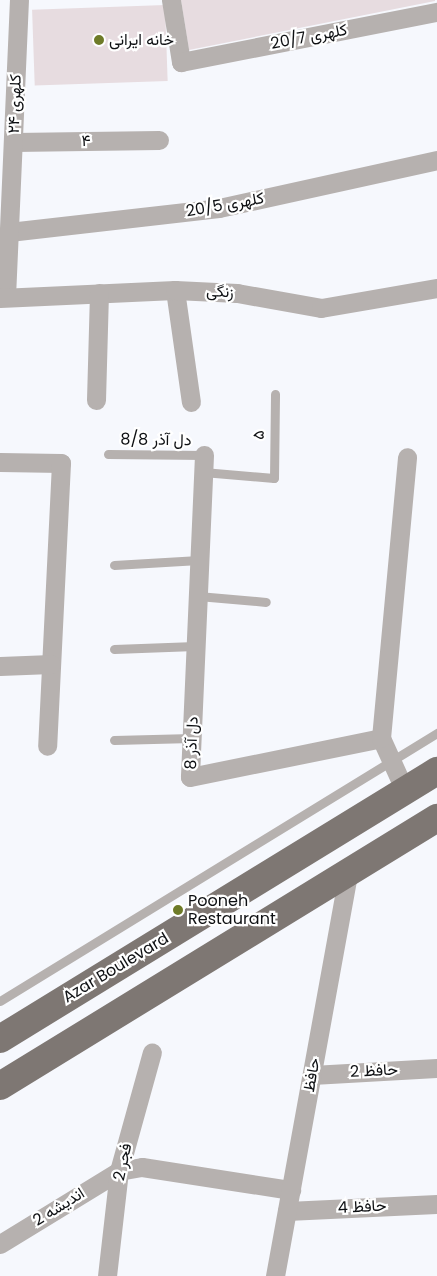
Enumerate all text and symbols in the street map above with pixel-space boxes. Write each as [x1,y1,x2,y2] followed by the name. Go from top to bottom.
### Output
[269,20,349,54] street label: کلهری 20/7
[109,30,174,50] place label: خانه ایرانی
[93,34,105,46] marker: خانه ایرانی
[4,74,26,134] street label: کلهری ۲۴
[81,131,91,151] street label: ۴
[185,189,265,221] street label: کلهری 20/5
[206,282,234,302] street label: زنگی
[120,430,192,450] street label: دل آذر 8/8
[249,430,269,440] street label: ۵
[181,716,203,770] street label: دل آذر 8
[188,891,276,929] place label: Pooneh Restaurant
[172,904,184,916] marker: Pooneh Restaurant
[60,929,172,1007] street label: Azar Boulevard
[300,1056,324,1094] street label: حافظ
[350,1060,398,1082] street label: حافظ 2
[110,1141,136,1183] street label: فجر 2
[30,1184,88,1230] street label: اندیشه 2
[337,1196,387,1218] street label: حافظ 4

